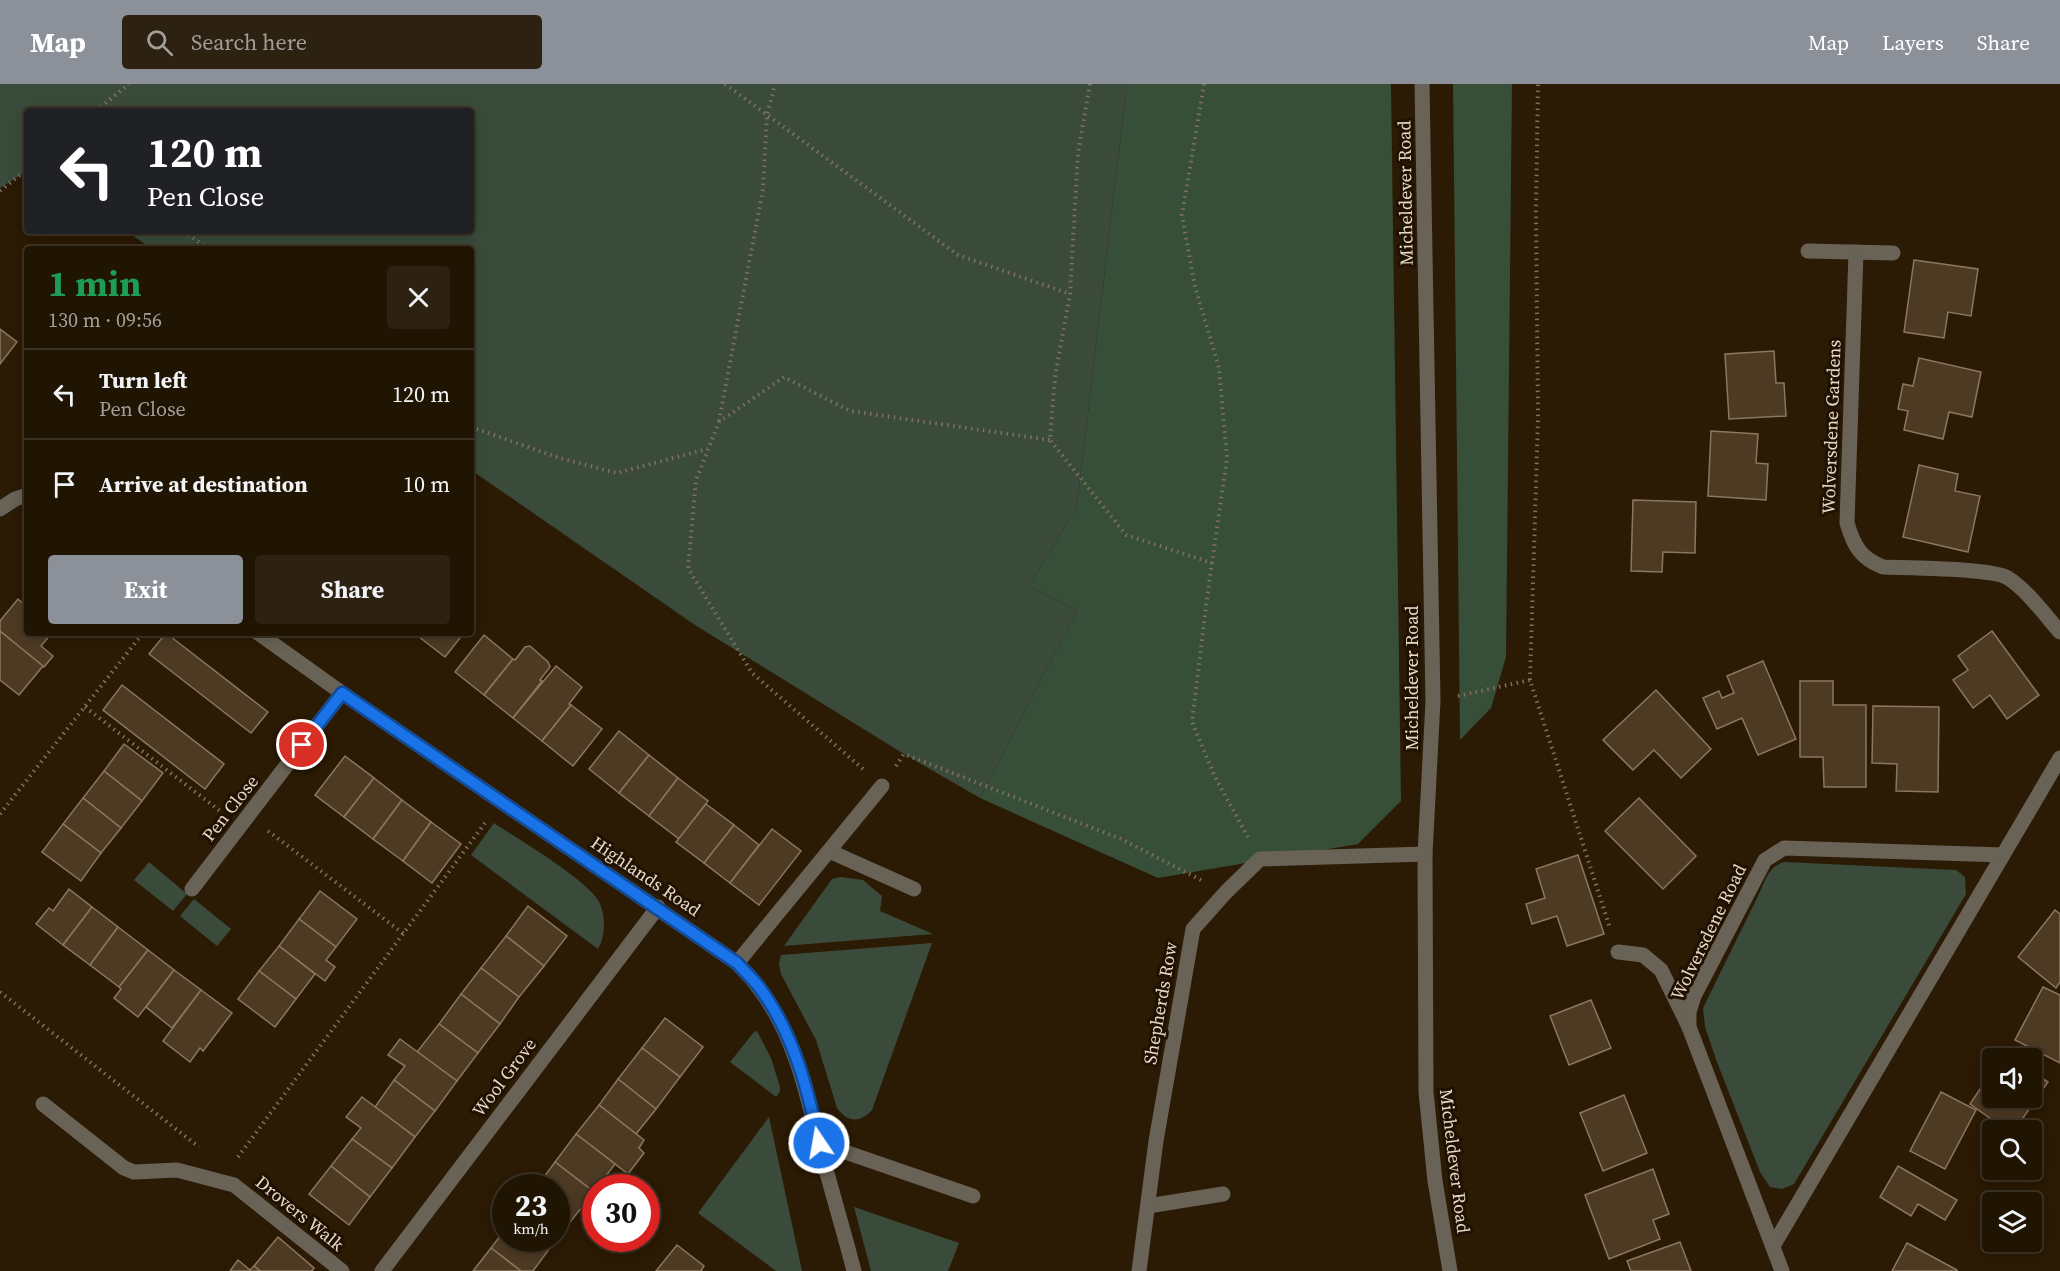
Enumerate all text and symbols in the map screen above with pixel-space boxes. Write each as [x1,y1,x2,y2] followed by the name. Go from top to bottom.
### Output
[122,15,542,69] search box
[30,23,86,61] text: Map
[143,26,176,59] icon: search
[191,27,307,57] text: Search here
[1808,28,1849,57] text: Map
[1882,28,1944,57] text: Layers
[1977,28,2030,57] text: Share
[1391,120,1419,266] street label: Micheldever Road
[147,123,262,181] text: 120 m
[48,132,126,210] icon: left
[147,178,264,215] text: Pen Close
[48,259,141,308] text: 1 min
[387,266,450,329] button: close
[48,306,162,334] text: 130 m · 09:56
[1815,339,1847,515] street label: Wolversdene Gardens
[99,365,187,395] text: Turn left
[48,378,81,411] icon: left
[392,379,450,409] text: 120 m
[99,395,186,423] text: Pen Close
[48,468,81,501] icon: arrive
[99,469,308,499] text: Arrive at destination
[403,469,450,499] text: 10 m
[48,555,243,624] button: Exit
[255,555,450,624] button: Share
[1399,605,1424,751] street label: Micheldever Road
[276,719,327,770] pin
[285,728,318,761] icon: arrive
[196,770,264,846] street label: Pen Close
[586,830,706,922] street label: Highlands Road
[1664,860,1752,1004] street label: Wolversdene Road
[1137,940,1183,1066] street label: Shepherds Row
[466,1032,542,1122] street label: Wool Grove
[1982,1048,2042,1252] map controls
[1982,1048,2042,1108] button: sound
[1434,1087,1476,1235] street label: Micheldever Road
[787,1111,851,1175] position arrow
[1982,1120,2042,1180] button: search
[250,1170,350,1257] street label: Drovers Walk
[582,1174,660,1252] speed limit sign: 30
[515,1185,547,1226] text: 23
[1982,1192,2042,1252] button: layers
[513,1218,549,1239] text: km/h

